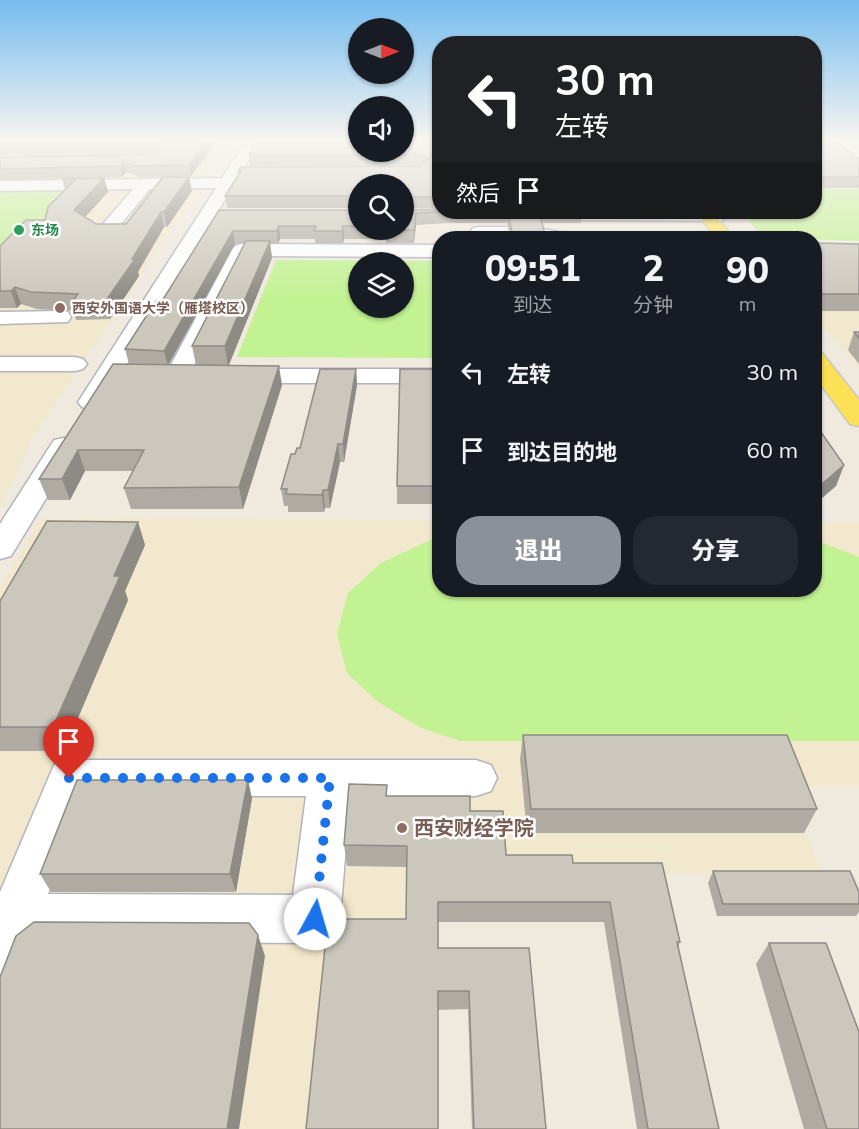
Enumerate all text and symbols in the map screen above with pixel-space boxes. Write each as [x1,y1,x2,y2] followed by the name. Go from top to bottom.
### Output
[348,18,414,84] north arrow
[348,18,414,318] map controls
[555,53,655,106] text: 30 m
[456,60,534,138] icon: left
[348,96,414,162] button: sound
[555,109,609,143] text: 左转
[348,174,414,240] button: search
[512,174,545,207] icon: arrive
[456,179,500,207] text: 然后
[31,221,59,239] place label: 东场
[12,223,26,237] marker: 东场
[485,245,581,290] text: 09:51
[642,245,664,290] text: 2
[726,247,769,292] text: 90
[348,252,414,318] button: layers
[739,291,756,316] text: m
[513,292,553,317] text: 到达
[633,292,673,317] text: 分钟
[72,299,254,317] place label: 西安外国语大学（雁塔校区）
[53,301,67,315] marker: 西安外国语大学（雁塔校区）
[456,356,489,389] icon: left
[747,358,798,386] text: 30 m
[507,360,551,388] text: 左转
[456,434,489,467] icon: arrive
[747,436,798,464] text: 60 m
[507,438,617,466] text: 到达目的地
[456,516,621,585] button: 退出
[633,516,798,585] button: 分享
[43,716,94,778] pin
[52,725,85,758] icon: arrive
[414,815,534,840] place label: 西安财经学院
[395,821,409,835] marker: 西安财经学院
[283,887,347,951] position arrow

